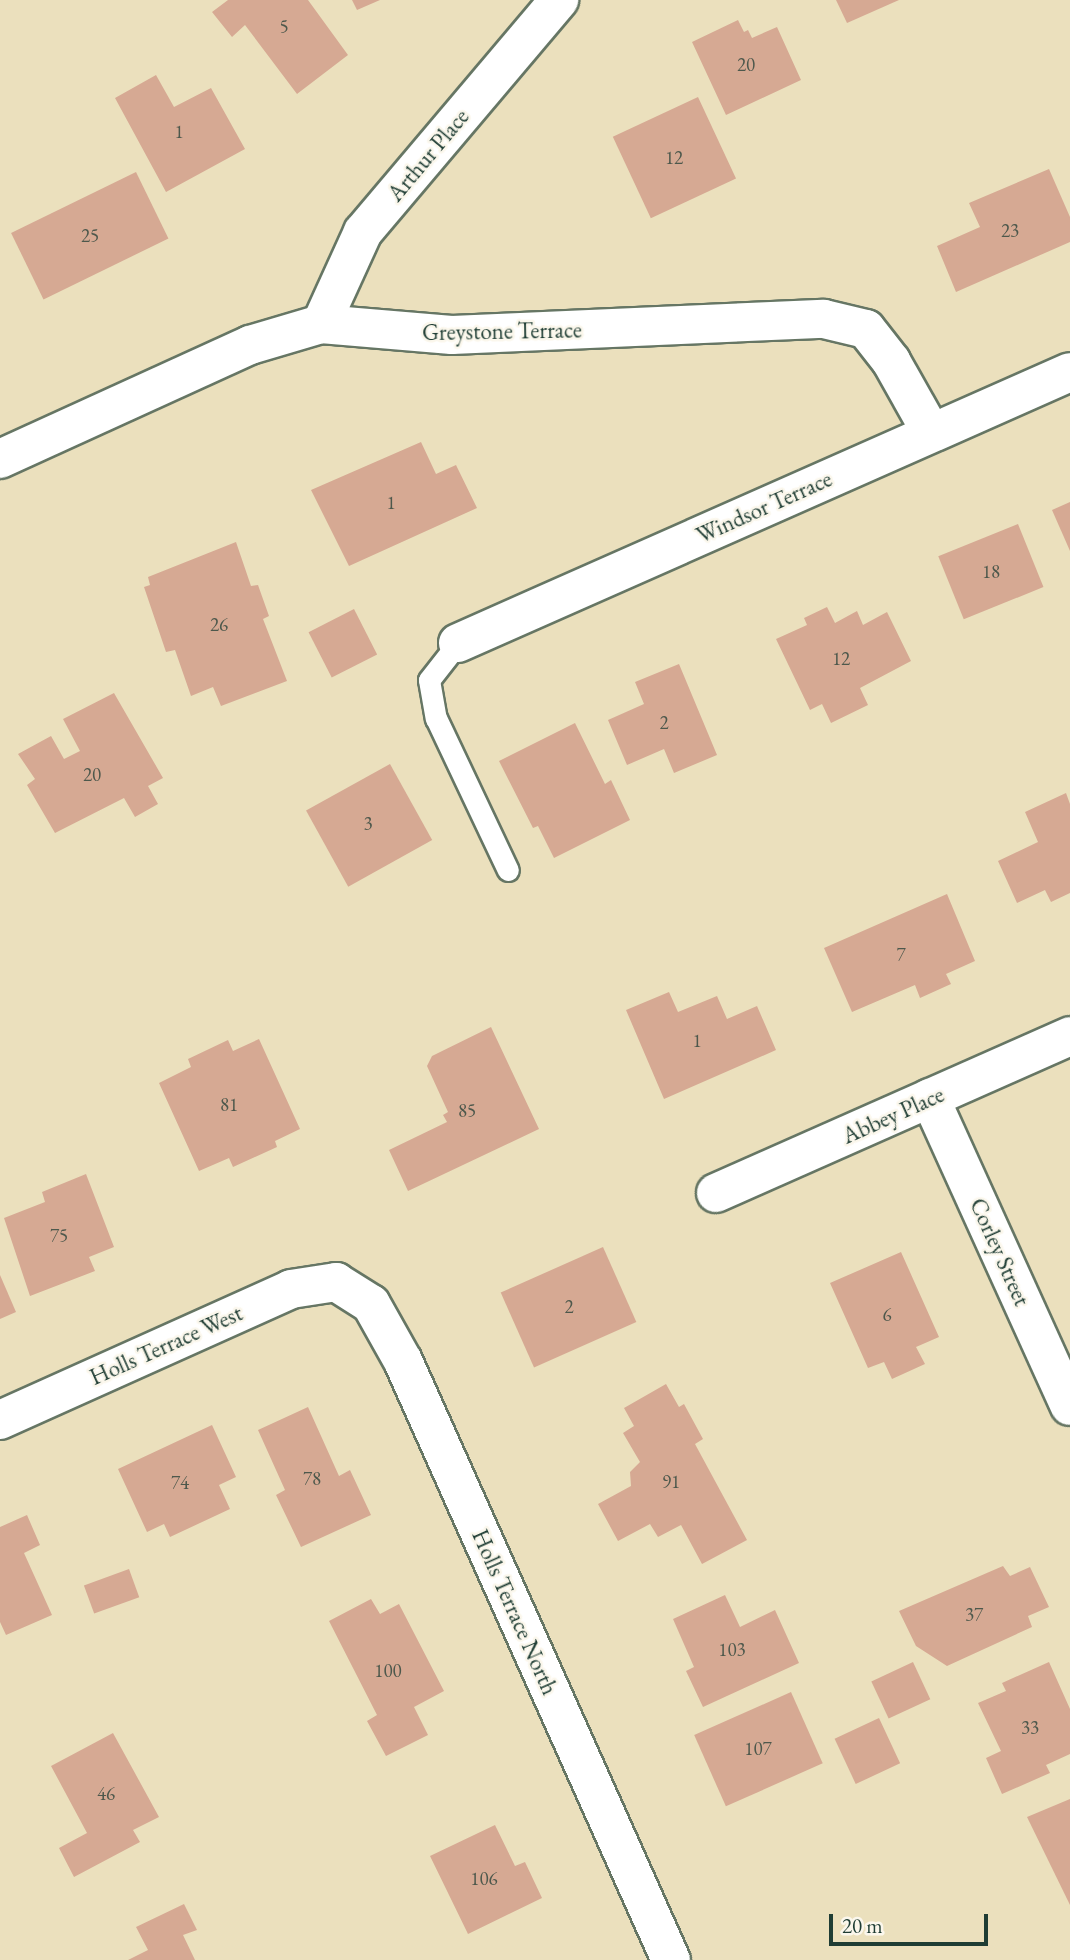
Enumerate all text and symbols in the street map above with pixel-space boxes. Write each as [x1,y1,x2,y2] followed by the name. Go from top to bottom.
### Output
[279,16,289,38] house number: 5
[737,54,755,76] house number: 20
[381,103,475,207] street label: Arthur Place
[174,121,184,143] house number: 1
[665,147,683,169] house number: 12
[1001,220,1019,242] house number: 23
[81,225,99,247] house number: 25
[422,316,582,346] street label: Greystone Terrace
[692,465,836,549] street label: Windsor Terrace
[386,492,396,514] house number: 1
[982,561,1000,583] house number: 18
[210,614,228,636] house number: 26
[832,648,850,670] house number: 12
[659,712,669,734] house number: 2
[83,764,101,786] house number: 20
[363,813,373,835] house number: 3
[896,944,906,966] house number: 7
[692,1030,702,1052] house number: 1
[838,1080,948,1150] street label: Abbey Place
[220,1094,238,1116] house number: 81
[458,1100,476,1122] house number: 85
[964,1194,1036,1310] street label: Corley Street
[50,1225,68,1247] house number: 75
[564,1296,574,1318] house number: 2
[85,1299,247,1391] street label: Holls Terrace West
[882,1304,892,1326] house number: 6
[303,1468,321,1490] house number: 78
[662,1471,680,1493] house number: 91
[171,1472,189,1494] house number: 74
[466,1525,564,1699] street label: Holls Terrace North
[965,1604,983,1626] house number: 37
[718,1639,746,1661] house number: 103
[374,1660,402,1682] house number: 100
[1021,1717,1039,1739] house number: 33
[744,1738,772,1760] house number: 107
[97,1783,115,1805] house number: 46
[470,1868,498,1890] house number: 106
[832,1900,991,1944] scale bar
[842,1912,883,1939] text: 20 m

